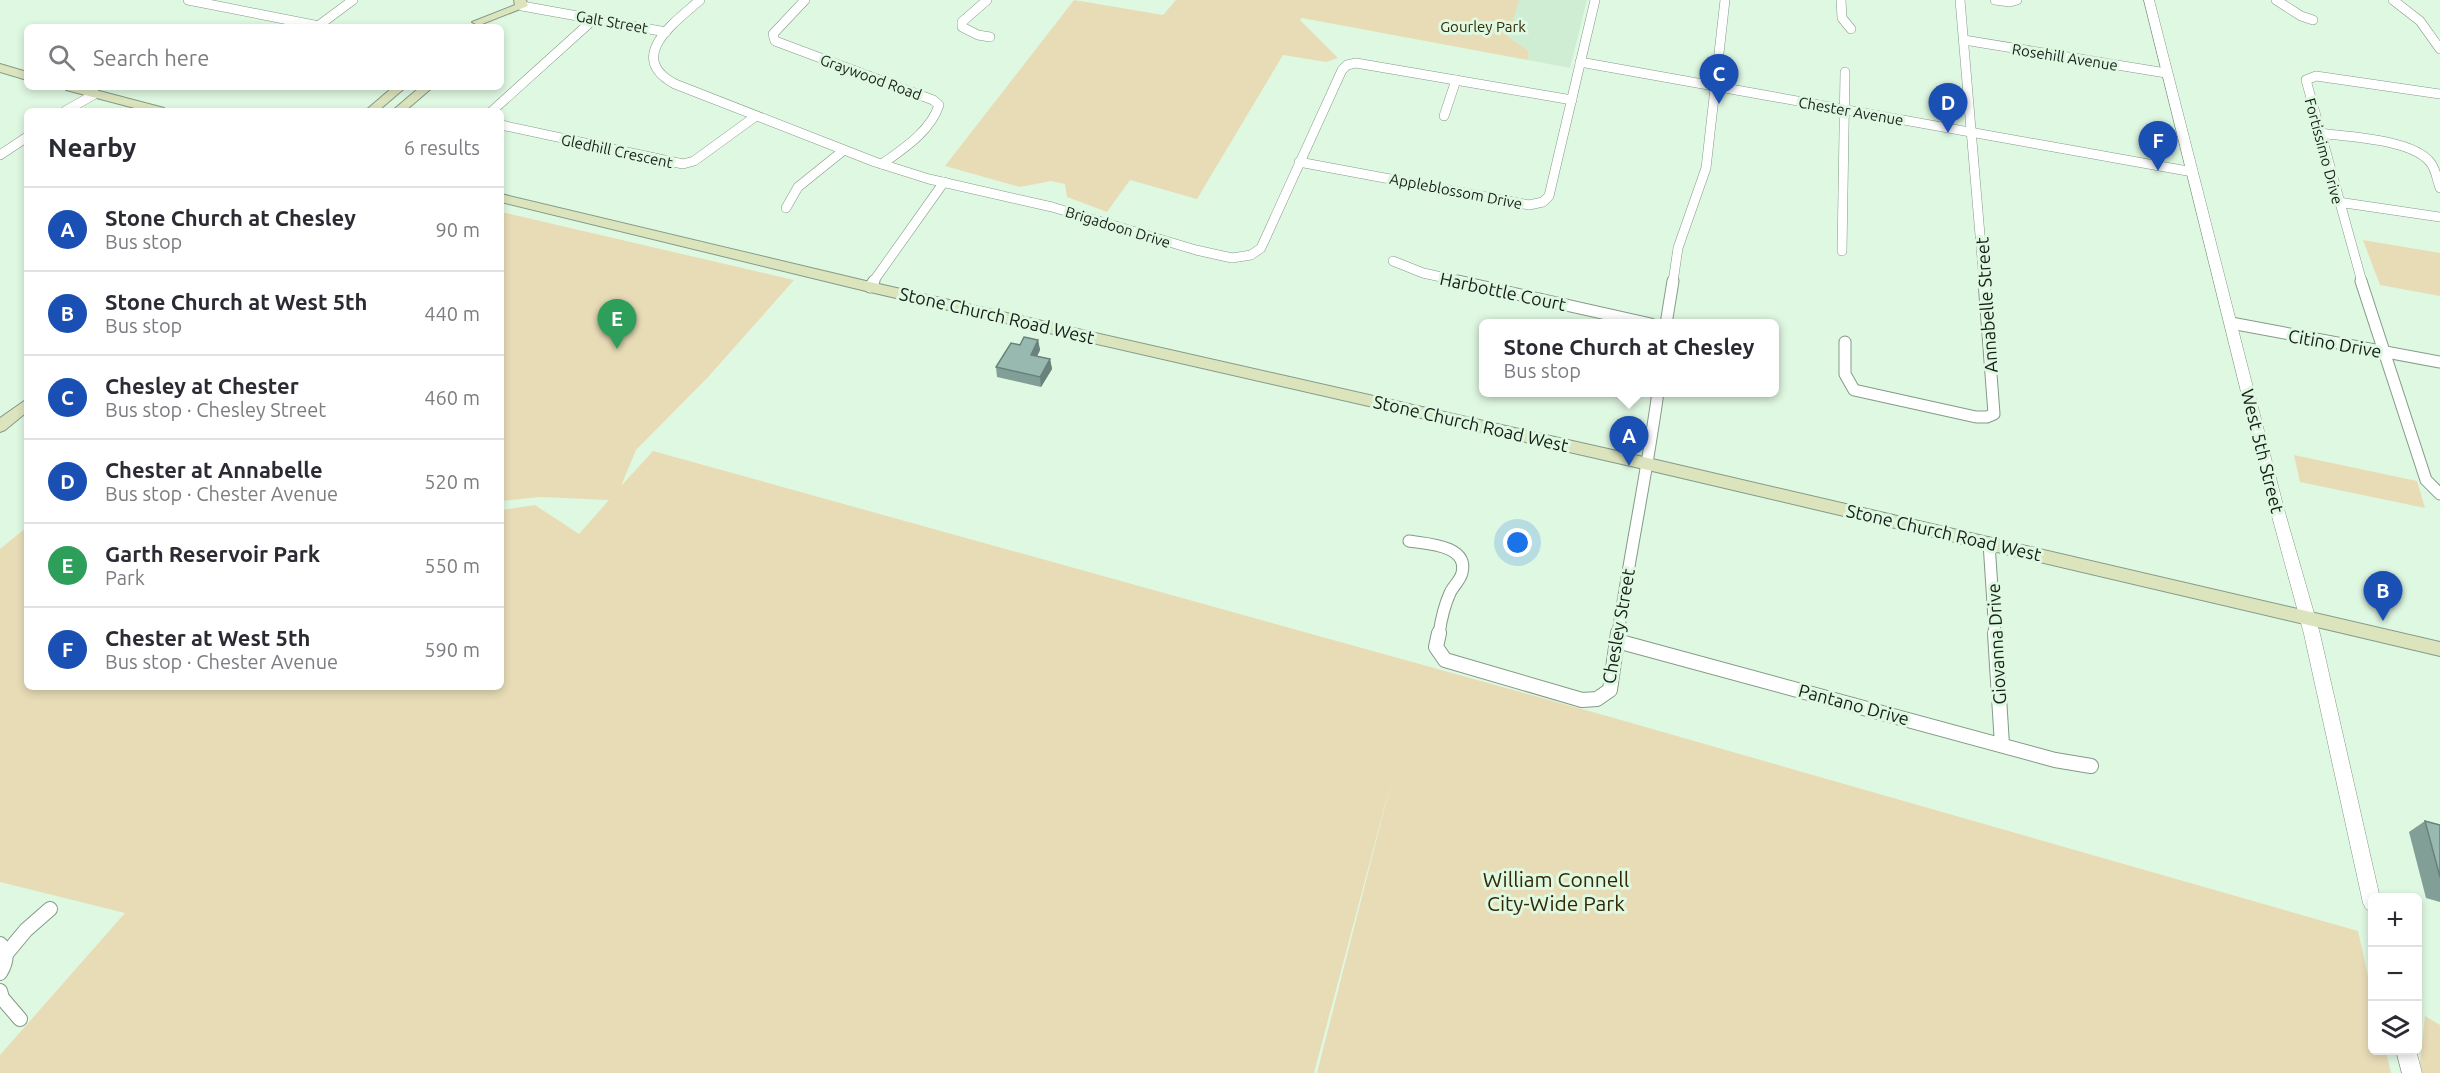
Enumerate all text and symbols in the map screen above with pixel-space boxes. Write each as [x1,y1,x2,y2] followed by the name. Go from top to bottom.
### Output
[575,7,649,37] street label: Galt Street
[1440,18,1526,35] park label: Gourley Park
[24,24,504,90] search box
[2011,40,2119,74] street label: Rosehill Avenue
[45,41,78,74] icon: search
[93,45,209,70] text: Search here
[818,51,924,103] street label: Graywood Road
[1700,54,1738,104] pin: C
[1928,84,1968,133] pin: D
[1797,93,1905,129] street label: Chester Avenue
[2302,96,2346,206] street label: Fortissimo Drive
[2138,122,2178,171] pin: F
[560,131,675,171] street label: Gledhill Crescent
[48,133,136,162] text: Nearby
[404,136,480,159] text: 6 results
[1388,170,1524,212] street label: Appleblossom Drive
[1063,203,1173,251] street label: Brigadoon Drive
[105,205,356,230] text: Stone Church at Chesley
[60,218,75,241] text: A
[436,218,480,241] text: 90 m
[105,230,182,253] text: Bus stop
[1971,237,2001,373] street label: Annabelle Street
[1438,268,1568,314] street label: Harbottle Court
[898,283,1096,347] street label: Stone Church Road West
[105,289,367,314] text: Stone Church at West 5th
[598,300,636,349] pin: E
[61,302,74,325] text: B
[424,302,480,325] text: 440 m
[105,314,182,337] text: Bus stop
[1479,319,1779,397] popup
[2287,325,2383,361] street label: Citino Drive
[1504,334,1754,359] text: Stone Church at Chesley
[1504,359,1581,382] text: Bus stop
[105,373,299,398] text: Chesley at Chester
[61,386,74,409] text: C
[424,386,480,409] text: 460 m
[2238,387,2288,515] street label: West 5th Street
[1372,391,1570,455] street label: Stone Church Road West
[105,398,326,421] text: Bus stop · Chesley Street
[1610,416,1648,466] pin: A
[105,457,323,482] text: Chester at Annabelle
[60,470,75,493] text: D
[424,470,480,493] text: 520 m
[105,482,338,505] text: Bus stop · Chester Avenue
[1845,500,2043,564] street label: Stone Church Road West
[1503,528,1532,557] your location
[105,541,320,566] text: Garth Reservoir Park
[62,554,73,577] text: E
[424,554,480,577] text: 550 m
[105,566,145,589] text: Park
[1598,567,1638,685] street label: Chesley Street
[2364,572,2402,621] pin: B
[1983,583,2009,705] street label: Giovanna Drive
[105,625,310,650] text: Chester at West 5th
[62,638,73,661] text: F
[424,638,480,661] text: 590 m
[105,650,338,673] text: Bus stop · Chester Avenue
[1796,680,1912,728] street label: Pantano Drive
[1483,867,1629,915] park label: William Connell City-Wide Park
[2368,893,2422,1055] map controls
[2368,893,2422,947] button: +
[2368,947,2422,1001] button: −
[2368,1001,2422,1055] button: layers

